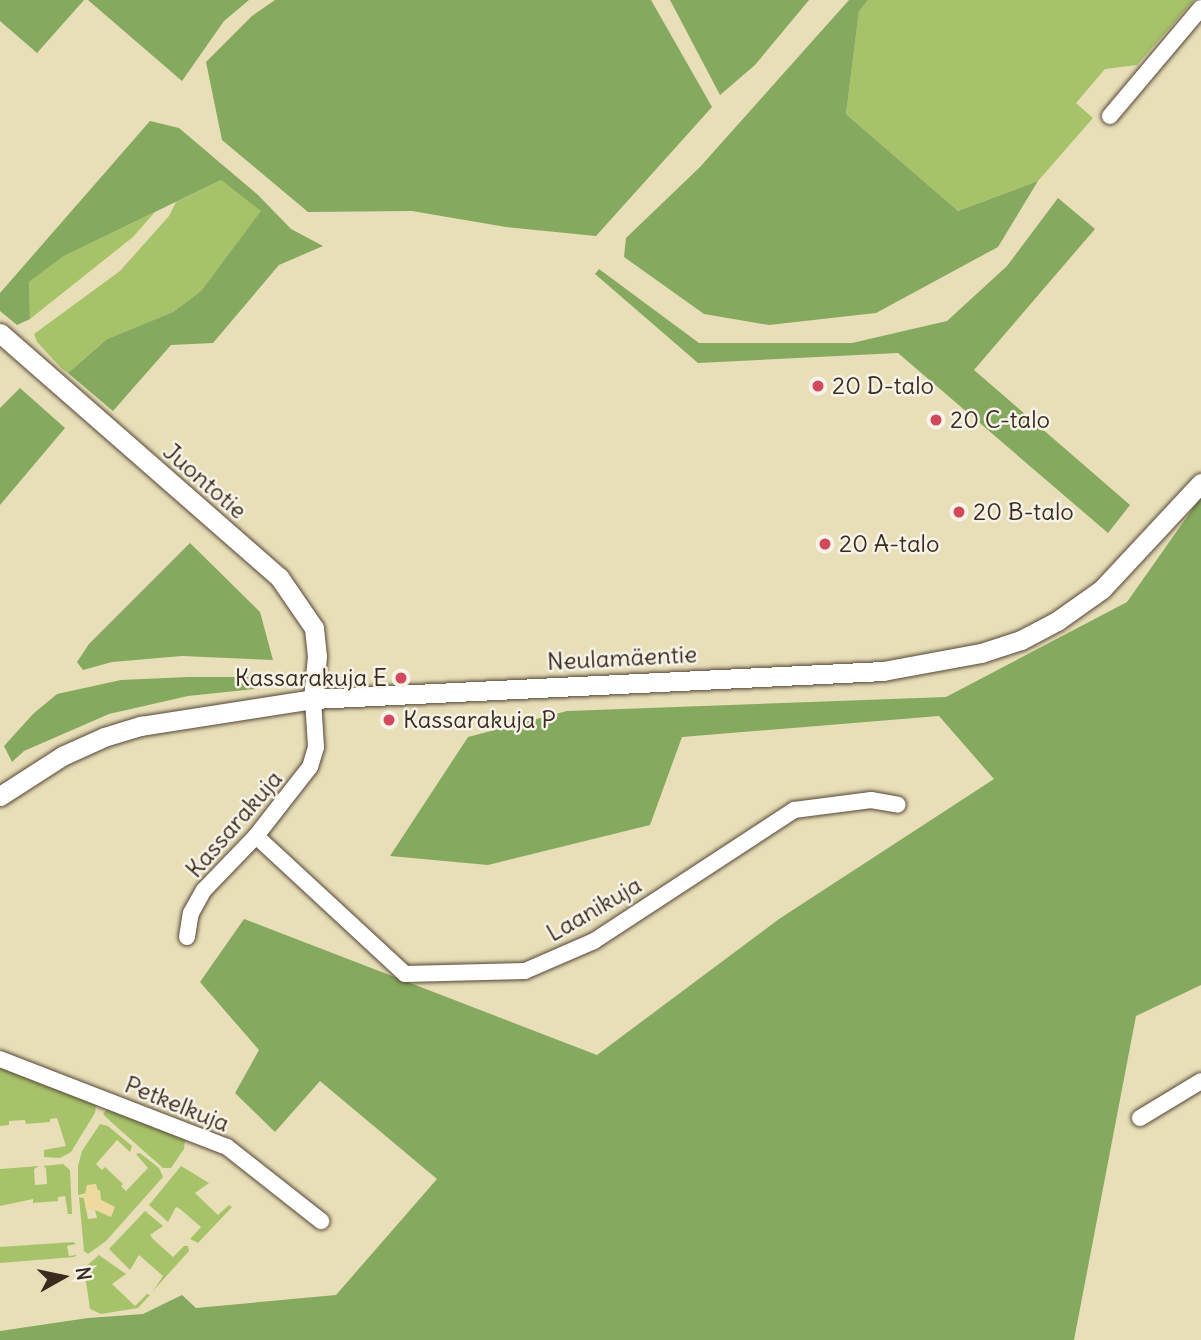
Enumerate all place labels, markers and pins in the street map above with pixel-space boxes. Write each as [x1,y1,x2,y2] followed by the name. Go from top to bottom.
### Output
[832,372,934,400] place label: 20 D-talo
[810,378,826,394] marker: 20 D-talo
[950,406,1050,434] place label: 20 C-talo
[928,412,944,428] marker: 20 C-talo
[973,498,1074,526] place label: 20 B-talo
[951,504,967,520] marker: 20 B-talo
[839,530,939,558] place label: 20 A-talo
[817,536,833,552] marker: 20 A-talo
[235,664,387,692] place label: Kassarakuja E
[393,670,409,686] marker: Kassarakuja E
[403,706,556,734] place label: Kassarakuja P
[381,712,397,728] marker: Kassarakuja P

